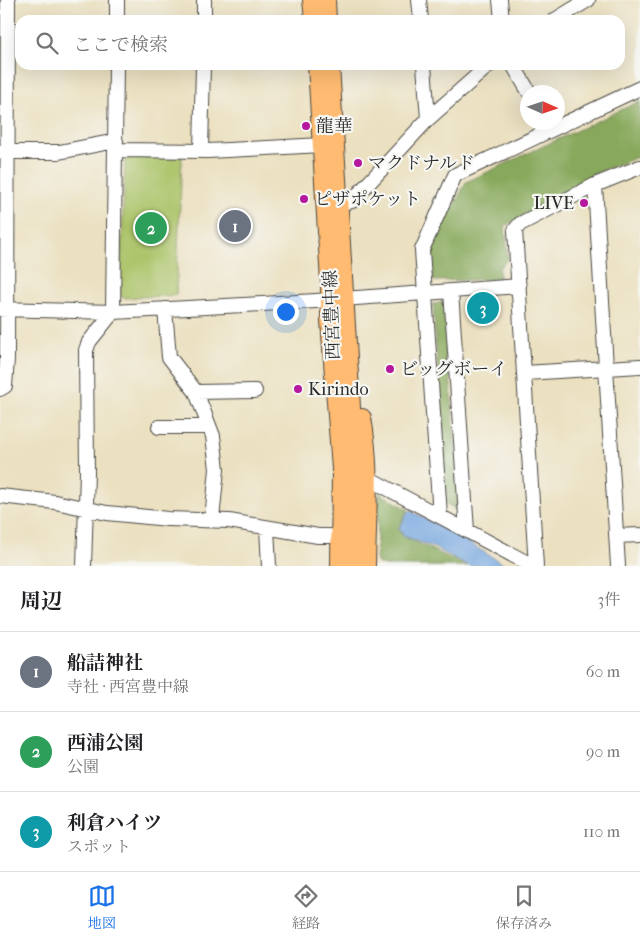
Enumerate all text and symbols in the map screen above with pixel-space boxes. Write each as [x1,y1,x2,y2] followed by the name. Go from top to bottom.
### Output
[15,15,625,70] search box
[33,29,61,57] icon: search
[73,34,168,56] text: ここで検索
[520,85,565,130] north arrow
[316,116,352,137] place label: 龍華
[300,120,312,132] marker: 龍華
[368,153,475,174] place label: マクドナルド
[352,157,364,169] marker: マクドナルド
[314,189,421,210] place label: ピザポケット
[298,193,310,205] marker: ピザポケット
[533,193,574,214] place label: LIVE
[578,197,590,209] marker: LIVE
[219,207,251,245] pin: 1
[135,209,167,247] pin: 2
[320,270,344,360] street label: 西宮豊中線
[467,289,499,327] pin: 3
[273,299,299,325] your location
[400,359,507,380] place label: ビッグボーイ
[384,363,396,375] marker: ビッグボーイ
[308,379,369,400] place label: Kirindo
[292,383,304,395] marker: Kirindo
[20,589,62,613] text: 周辺
[597,590,620,609] text: 3件
[67,652,143,674] text: 船詰神社
[33,662,39,681] text: 1
[586,662,620,681] text: 60 m
[67,677,189,696] text: 寺社 · 西宮豊中線
[67,732,143,754] text: 西浦公園
[32,742,40,761] text: 2
[586,742,620,761] text: 90 m
[67,757,99,776] text: 公園
[67,812,162,834] text: 利倉ハイツ
[33,822,39,841] text: 3
[583,822,620,841] text: 110 m
[67,837,131,856] text: スポット
[88,882,116,932] tab: 地図
[292,882,320,932] tab: 経路
[496,882,552,932] tab: 保存済み

